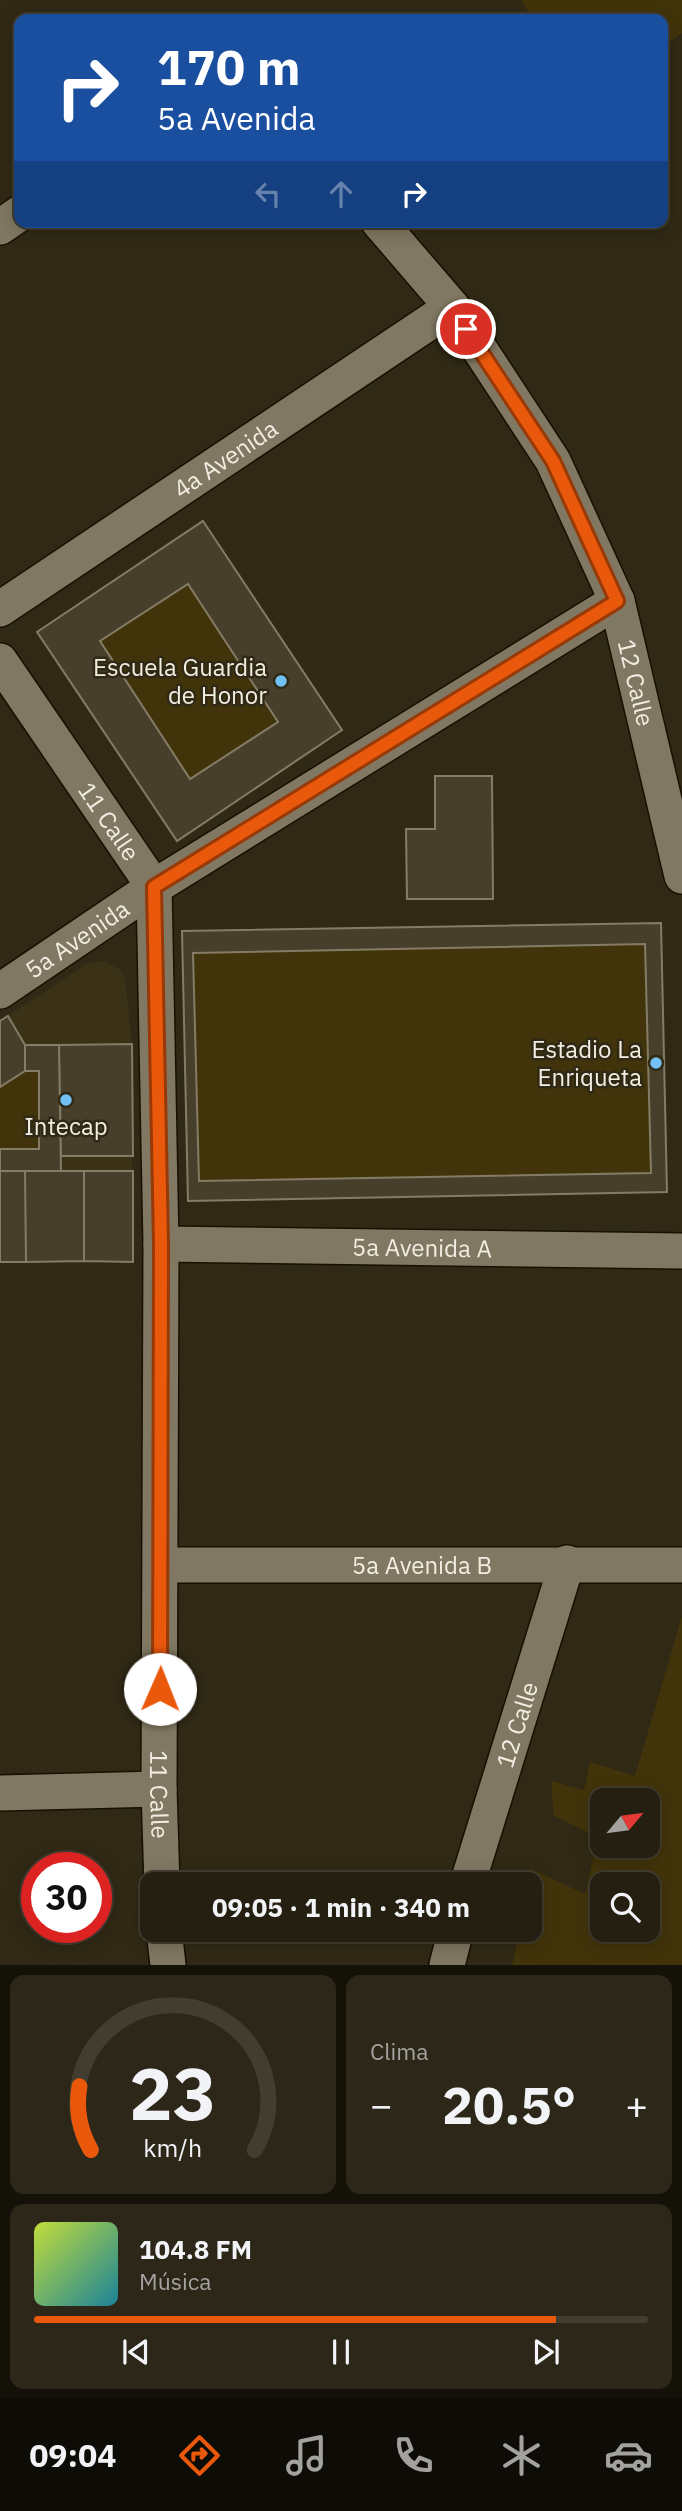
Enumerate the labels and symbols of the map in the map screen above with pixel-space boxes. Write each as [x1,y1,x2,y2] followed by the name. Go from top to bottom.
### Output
[436,299,496,359] pin
[167,412,284,505] street label: 4a Avenida
[611,636,662,729] street label: 12 Calle
[93,651,267,711] place label: Escuela Guardia de Honor
[273,673,289,689] marker: Escuela Guardia de Honor
[71,776,147,867] street label: 11 Calle
[19,892,135,986] street label: 5a Avenida
[531,1033,642,1093] place label: Estadio La Enriqueta
[648,1055,664,1071] marker: Estadio La Enriqueta
[58,1092,74,1108] marker: Intecap
[24,1110,108,1142] place label: Intecap
[352,1231,492,1264] street label: 5a Avenida A
[352,1549,492,1581] street label: 5a Avenida B
[123,1652,197,1726] position arrow
[488,1678,545,1771] street label: 12 Calle
[143,1750,177,1839] street label: 11 Calle
[590,1788,660,1858] north arrow
[21,1852,112,1943] speed limit sign: 30

